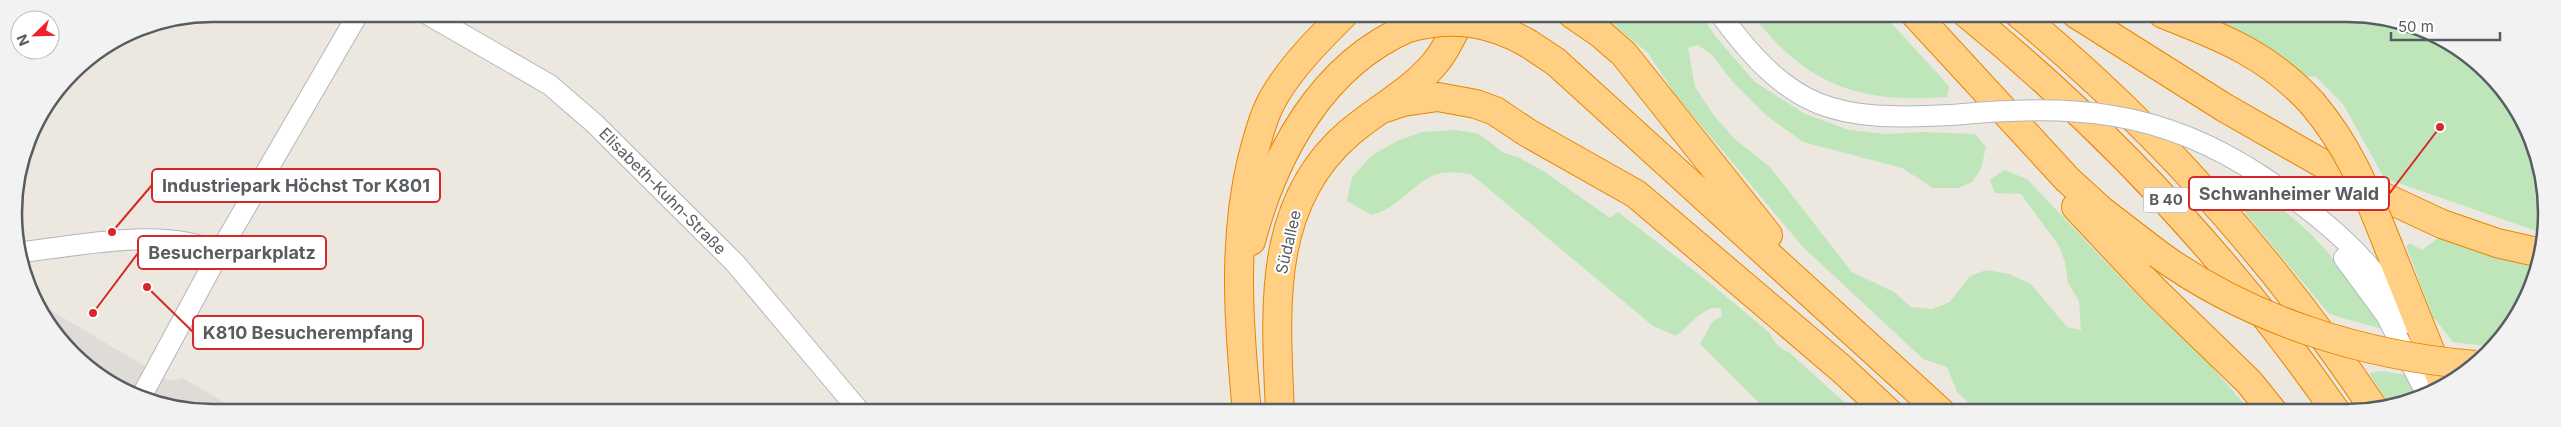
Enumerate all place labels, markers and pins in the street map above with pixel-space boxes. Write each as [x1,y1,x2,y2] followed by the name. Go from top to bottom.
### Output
[152,169,440,202] callout: Industriepark Höchst Tor K801
[2189,177,2389,210] callout: Schwanheimer Wald
[138,236,326,269] callout: Besucherparkplatz
[193,316,423,349] callout: K810 Besucherempfang

